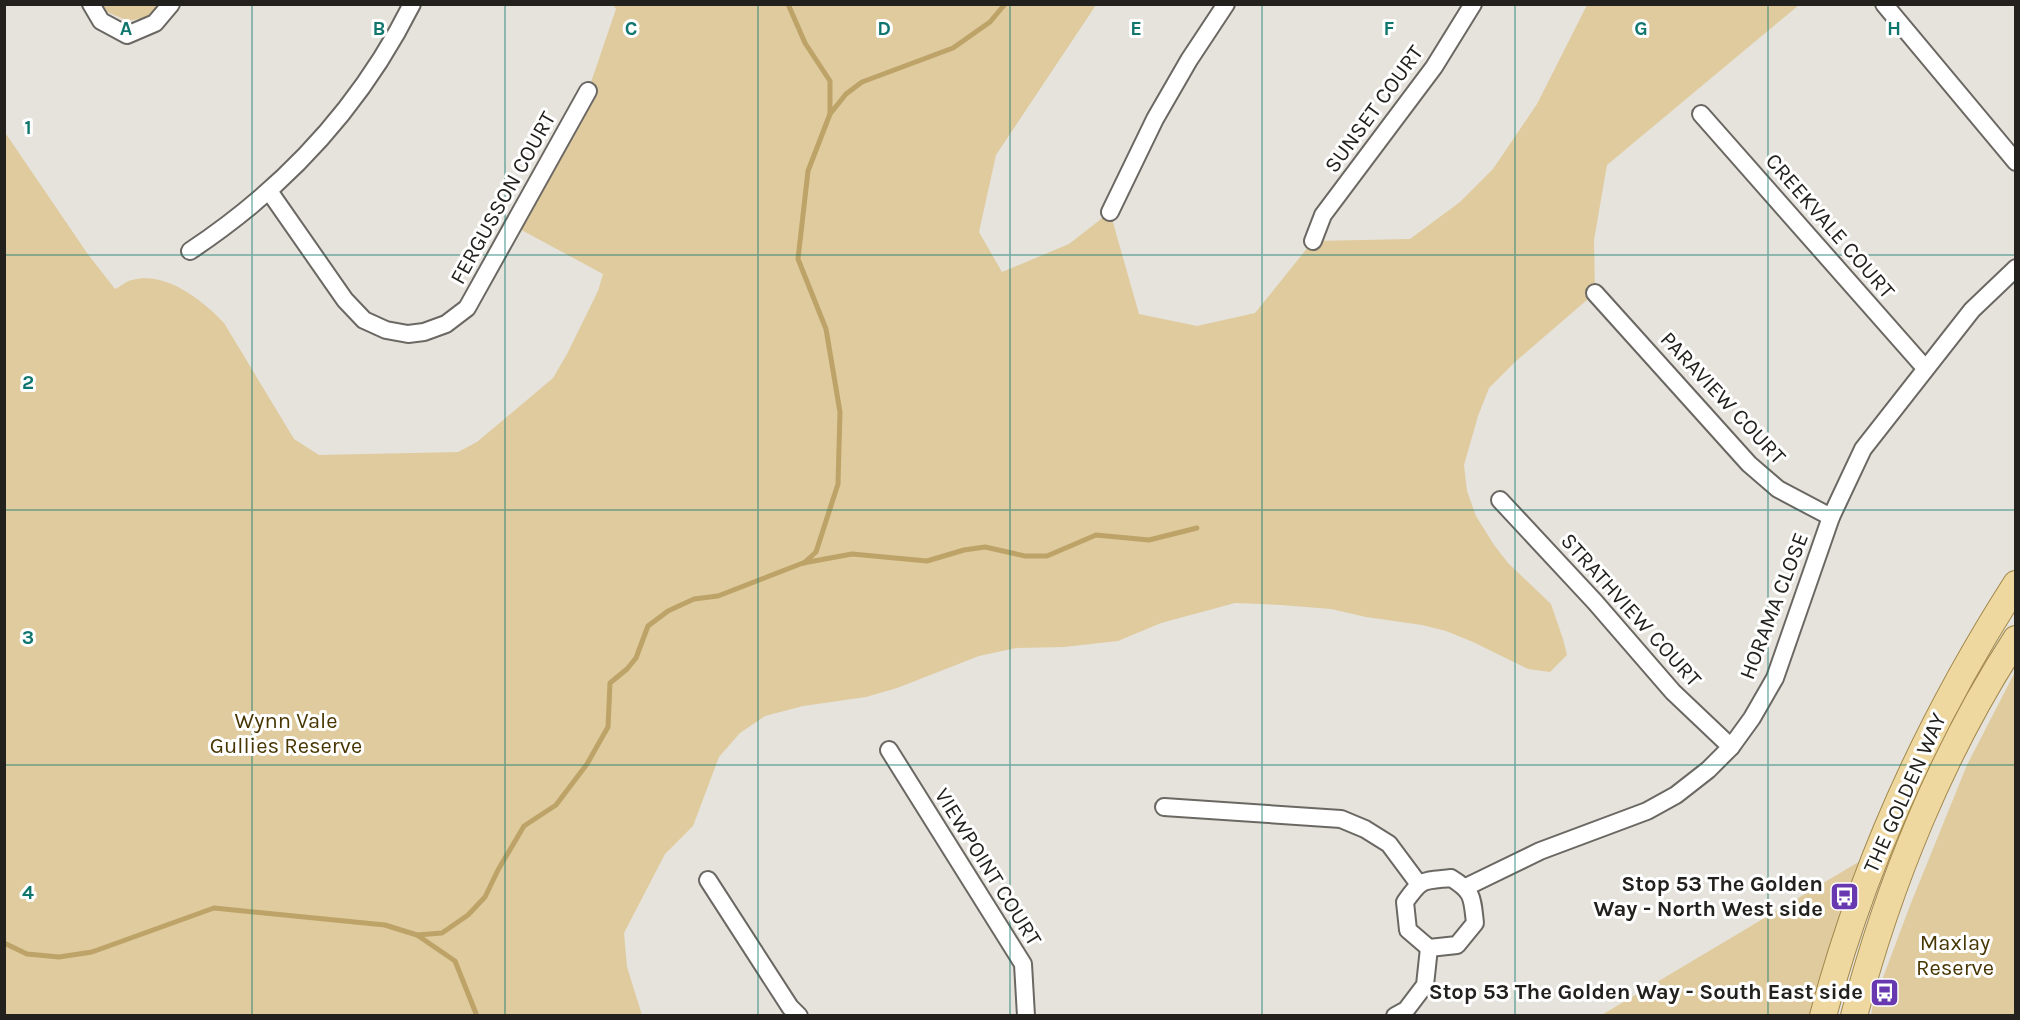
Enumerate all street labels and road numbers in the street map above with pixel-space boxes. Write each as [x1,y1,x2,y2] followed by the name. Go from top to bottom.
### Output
[1319,40,1429,178] street label: SUNSET COURT
[445,107,561,289] street label: FERGUSSON COURT
[1760,148,1900,304] street label: CREEKVALE COURT
[1655,326,1791,470] street label: PARAVIEW COURT
[1555,528,1707,692] street label: STRATHVIEW COURT
[1734,529,1814,683] street label: HORAMA CLOSE
[1858,709,1952,877] street label: THE GOLDEN WAY
[929,783,1047,951] street label: VIEWPOINT COURT

